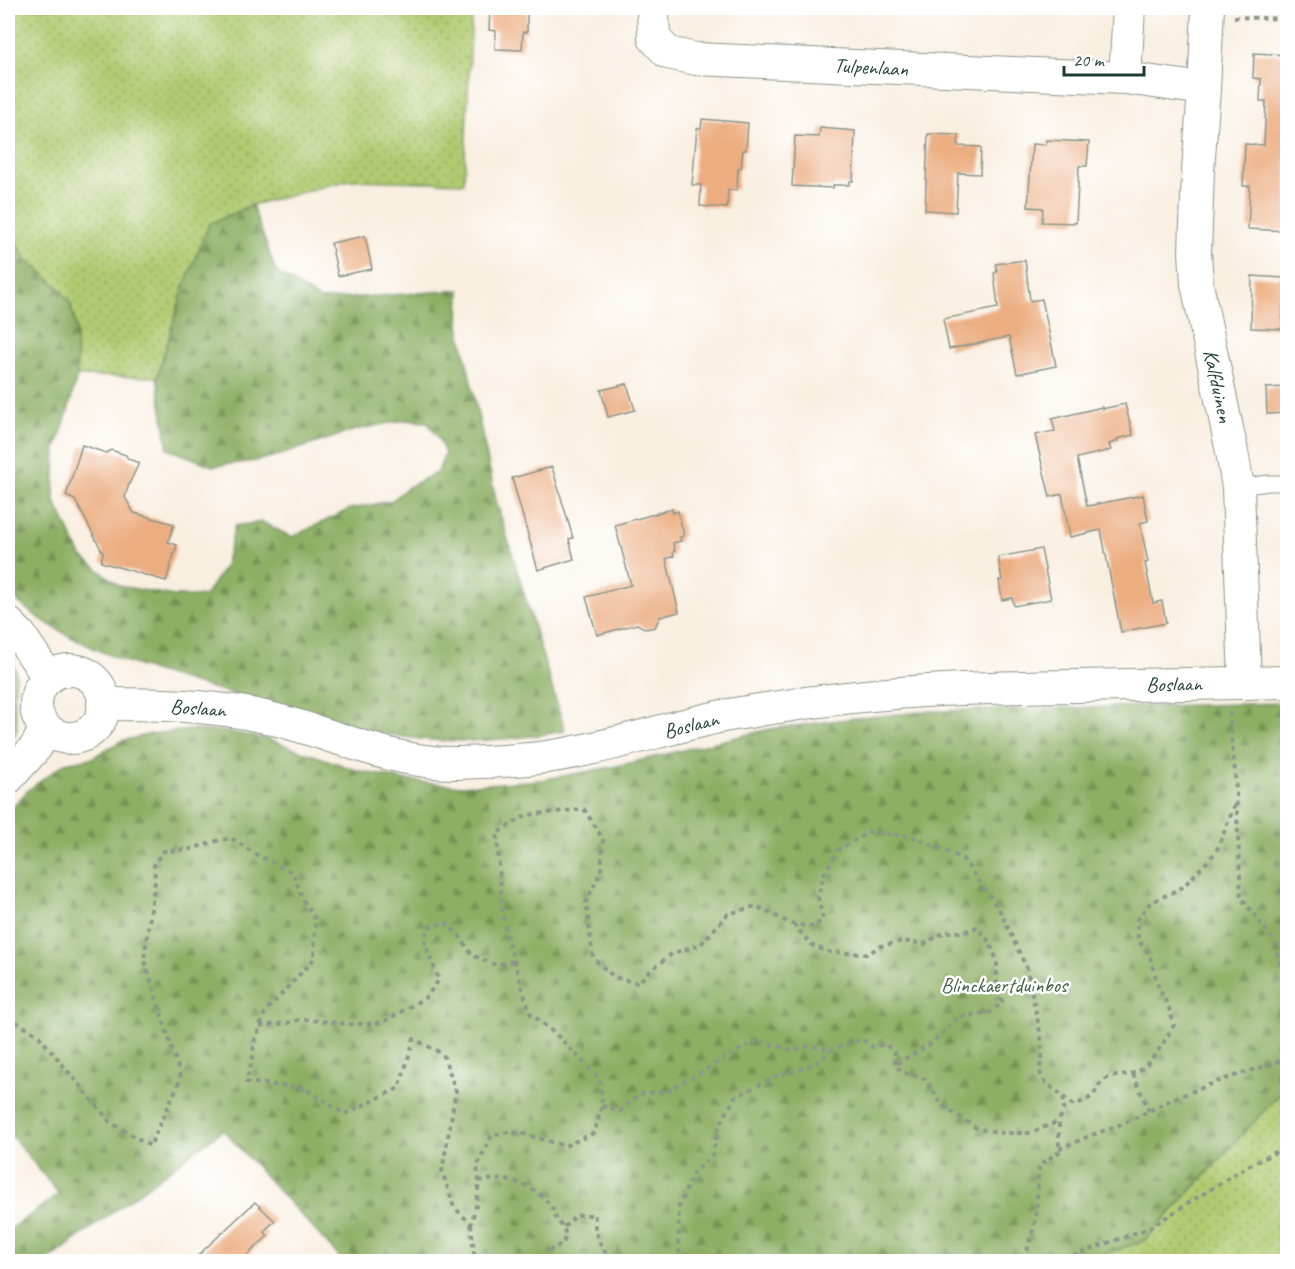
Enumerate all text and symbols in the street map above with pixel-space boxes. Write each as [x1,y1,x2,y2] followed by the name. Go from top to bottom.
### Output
[1064,39,1144,77] scale bar
[1073,49,1106,71] text: 20 m
[833,52,909,82] street label: Tulpenlaan
[1198,347,1239,425] street label: Kalfduinen
[1146,670,1204,697] street label: Boslaan
[169,693,228,723] street label: Boslaan
[661,705,723,744] street label: Boslaan
[941,972,1069,998] park label: Blinckaertduinbos

